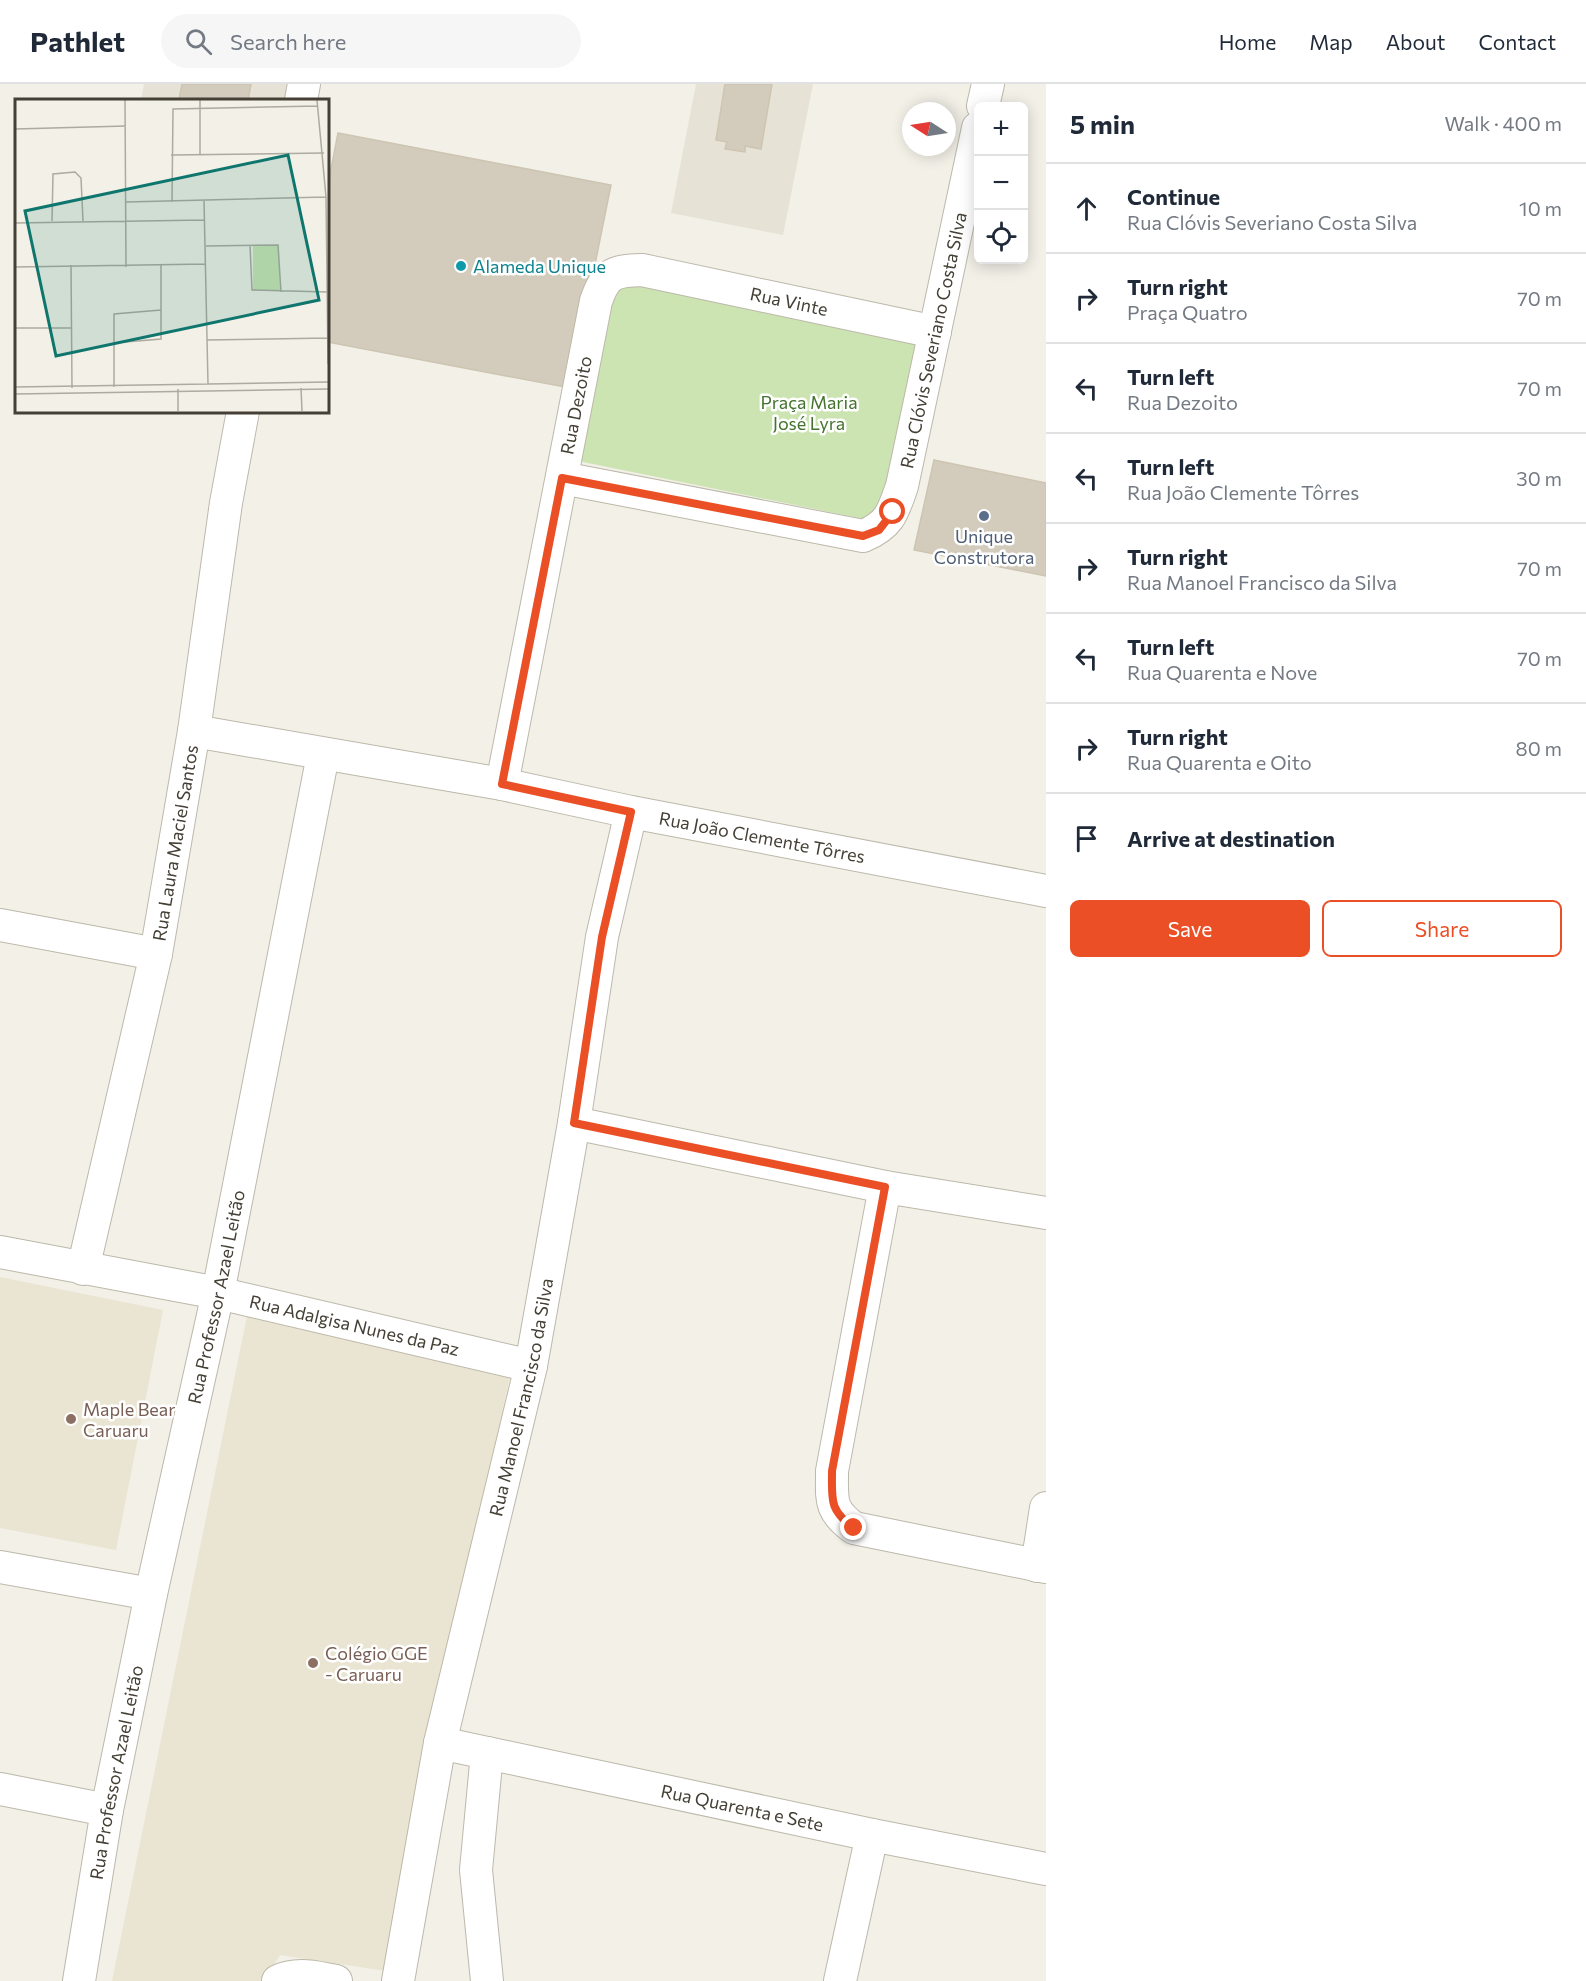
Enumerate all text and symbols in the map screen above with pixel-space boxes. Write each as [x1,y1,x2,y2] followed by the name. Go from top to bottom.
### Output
[161,14,581,68] search box
[30,24,125,58] text: Pathlet
[182,25,215,58] icon: search
[230,28,346,55] text: Search here
[1219,29,1276,54] text: Home
[1309,29,1353,54] text: Map
[1386,29,1445,54] text: About
[1478,29,1556,54] text: Contact
[15,99,328,412] inset map
[902,102,956,156] north arrow
[974,102,1028,264] map controls
[974,102,1028,156] button: +
[1070,108,1135,139] text: 5 min
[1445,111,1562,135] text: Walk · 400 m
[974,156,1028,210] button: −
[1127,183,1220,210] text: Continue
[1070,192,1103,225] icon: ahead
[1519,196,1562,220] text: 10 m
[895,210,971,470] street label: Rua Clóvis Severiano Costa Silva
[974,210,1028,264] button: locate
[1127,210,1417,234] text: Rua Clóvis Severiano Costa Silva
[473,255,606,277] place label: Alameda Unique
[454,259,468,273] marker: Alameda Unique
[1127,273,1228,300] text: Turn right
[748,282,830,320] street label: Rua Vinte
[1070,282,1103,315] icon: right
[1517,286,1562,310] text: 70 m
[1127,300,1248,324] text: Praça Quatro
[555,354,596,456] street label: Rua Dezoito
[1127,363,1214,390] text: Turn left
[1070,372,1103,405] icon: left
[1517,376,1562,400] text: 70 m
[1127,390,1238,414] text: Rua Dezoito
[760,391,858,434] park label: Praça Maria José Lyra
[1127,453,1214,480] text: Turn left
[1070,462,1103,495] icon: left
[1516,466,1562,490] text: 30 m
[1127,480,1359,504] text: Rua João Clemente Tôrres
[879,498,905,524] route start
[977,509,991,523] marker: Unique Construtora
[934,525,1034,568] place label: Unique Construtora
[1127,543,1228,570] text: Turn right
[1070,552,1103,585] icon: right
[1517,556,1562,580] text: 70 m
[1127,570,1397,594] text: Rua Manoel Francisco da Silva
[1127,633,1214,660] text: Turn left
[1070,642,1103,675] icon: left
[1517,646,1562,670] text: 70 m
[1127,660,1317,684] text: Rua Quarenta e Nove
[1127,723,1228,750] text: Turn right
[1070,732,1103,765] icon: right
[1516,736,1562,760] text: 80 m
[147,743,202,943] street label: Rua Laura Maciel Santos
[1127,750,1312,774] text: Rua Quarenta e Oito
[657,807,867,867] street label: Rua João Clemente Tôrres
[1070,822,1103,855] icon: arrive
[1127,825,1335,852] text: Arrive at destination
[1070,900,1310,957] button: Save
[1322,900,1562,957] button: Share
[183,1188,249,1406] street label: Rua Professor Azael Leitão
[484,1276,557,1518] street label: Rua Manoel Francisco da Silva
[247,1290,462,1360] street label: Rua Adalgisa Nunes da Paz
[83,1398,175,1441] place label: Maple Bear Caruaru
[64,1412,78,1426] marker: Maple Bear Caruaru
[840,1514,866,1540] route end
[325,1642,428,1685] place label: Colégio GGE - Caruaru
[306,1656,320,1670] marker: Colégio GGE - Caruaru
[85,1663,147,1881] street label: Rua Professor Azael Leitão
[659,1779,826,1835] street label: Rua Quarenta e Sete

